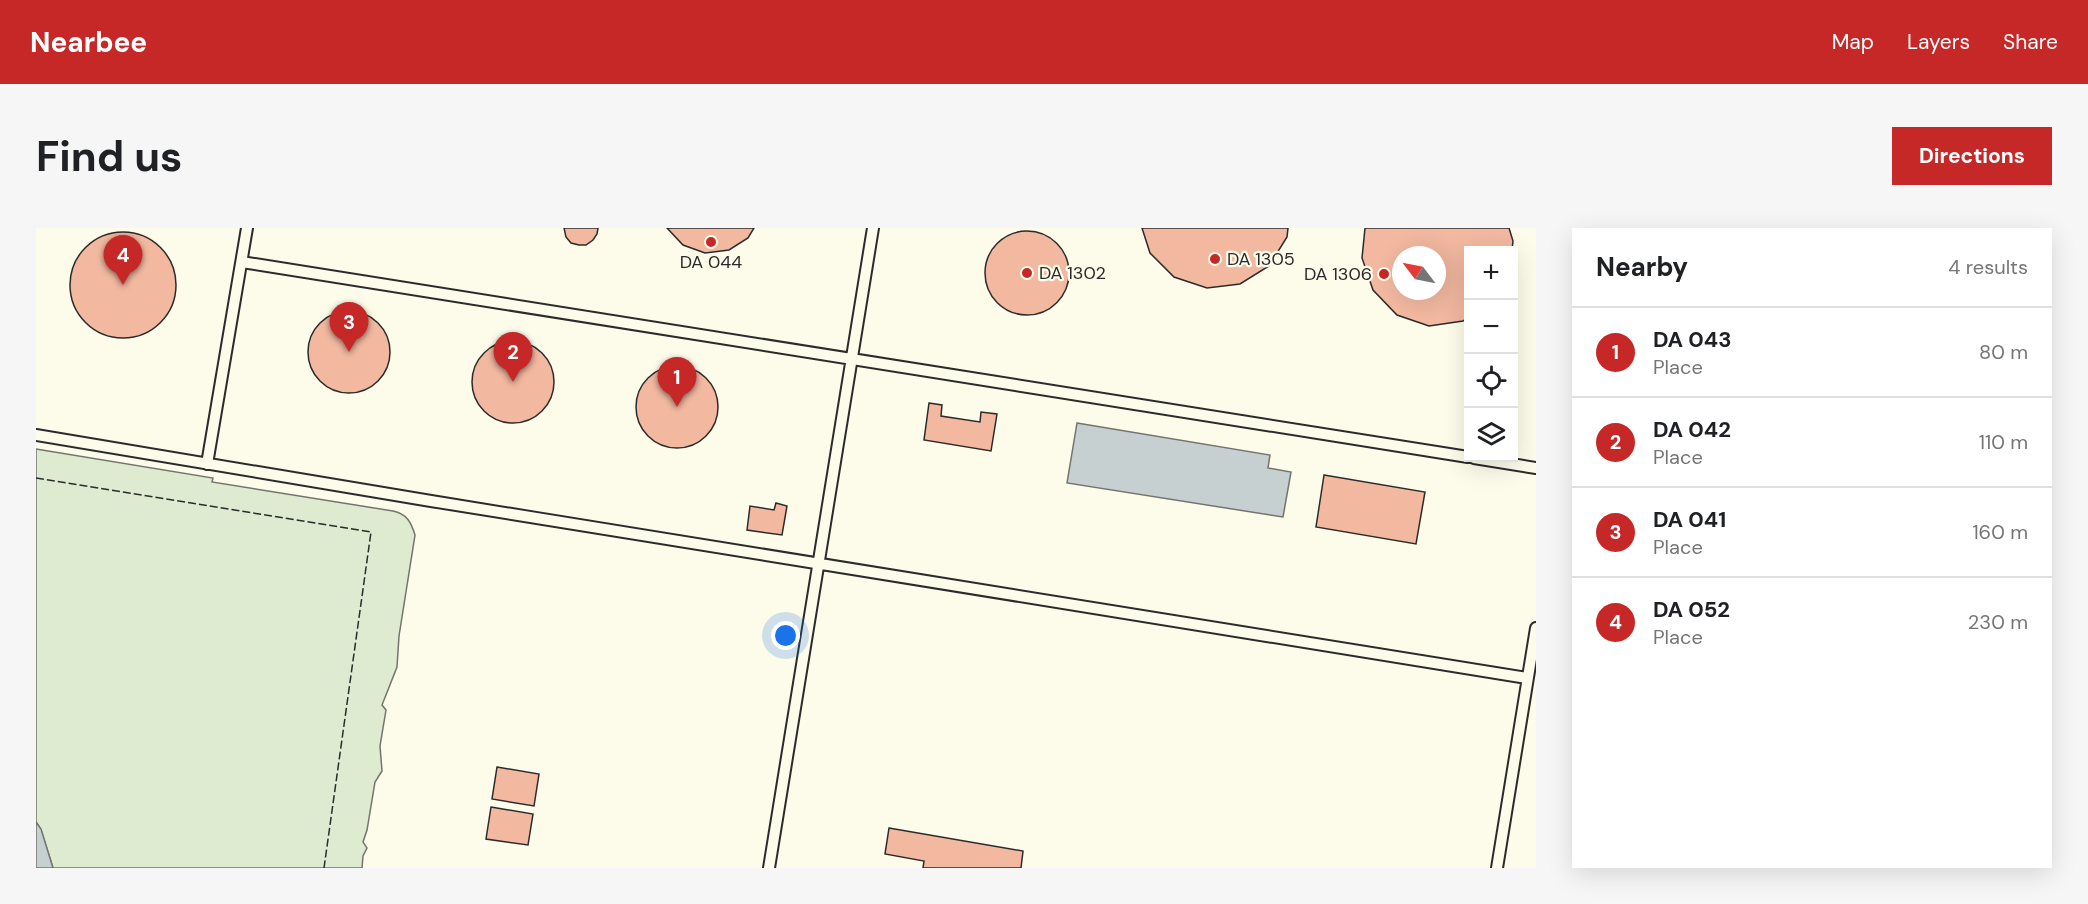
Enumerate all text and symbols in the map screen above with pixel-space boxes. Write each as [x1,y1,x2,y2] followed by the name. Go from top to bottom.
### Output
[30,24,147,61] text: Nearbee
[1832,28,1874,56] text: Map
[1907,28,1970,56] text: Layers
[2003,28,2058,56] text: Share
[1892,127,2052,185] button: Directions
[36,129,182,184] text: Find us
[704,235,718,249] marker: DA 044
[104,236,142,285] pin: 4
[1392,246,1446,300] north arrow
[1464,246,1518,462] map controls
[1464,246,1518,300] button: +
[1227,247,1295,271] place label: DA 1305
[680,250,742,274] place label: DA 044
[1596,250,1688,284] text: Nearby
[1208,252,1222,266] marker: DA 1305
[1948,254,2028,280] text: 4 results
[1039,261,1106,285] place label: DA 1302
[1304,262,1372,286] place label: DA 1306
[1020,266,1034,280] marker: DA 1302
[1377,267,1391,281] marker: DA 1306
[1464,300,1518,354] button: −
[330,302,368,352] pin: 3
[1653,325,1731,354] text: DA 043
[494,332,532,382] pin: 2
[1612,339,1619,365] text: 1
[1979,339,2028,365] text: 80 m
[1464,354,1518,408] button: locate
[1653,354,1703,380] text: Place
[658,358,696,407] pin: 1
[1464,408,1518,462] button: layers
[1653,415,1731,444] text: DA 042
[1610,429,1621,455] text: 2
[1979,429,2028,455] text: 110 m
[1653,444,1703,470] text: Place
[1653,505,1726,534] text: DA 041
[1609,519,1622,545] text: 3
[1972,519,2028,545] text: 160 m
[1653,534,1703,560] text: Place
[1653,595,1730,624] text: DA 052
[1609,609,1622,635] text: 4
[1968,609,2028,635] text: 230 m
[771,621,800,650] your location
[1653,624,1703,650] text: Place

